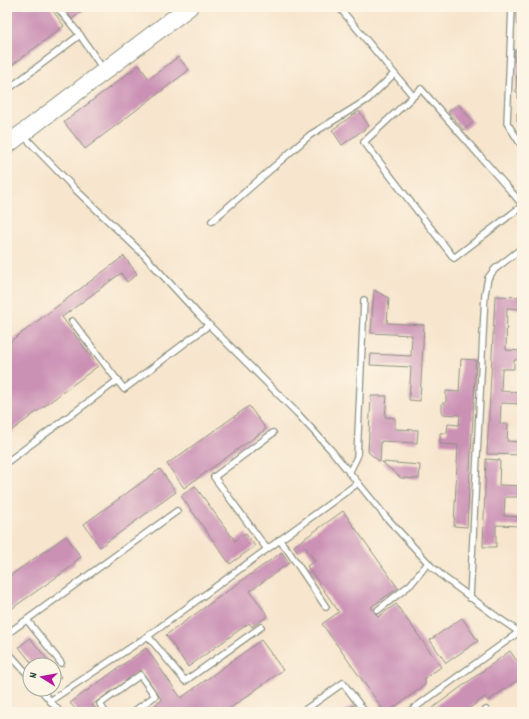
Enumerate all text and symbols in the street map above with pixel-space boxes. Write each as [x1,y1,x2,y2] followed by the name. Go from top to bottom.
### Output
[22,657,62,697] north arrow
[26,671,43,680] text: N

